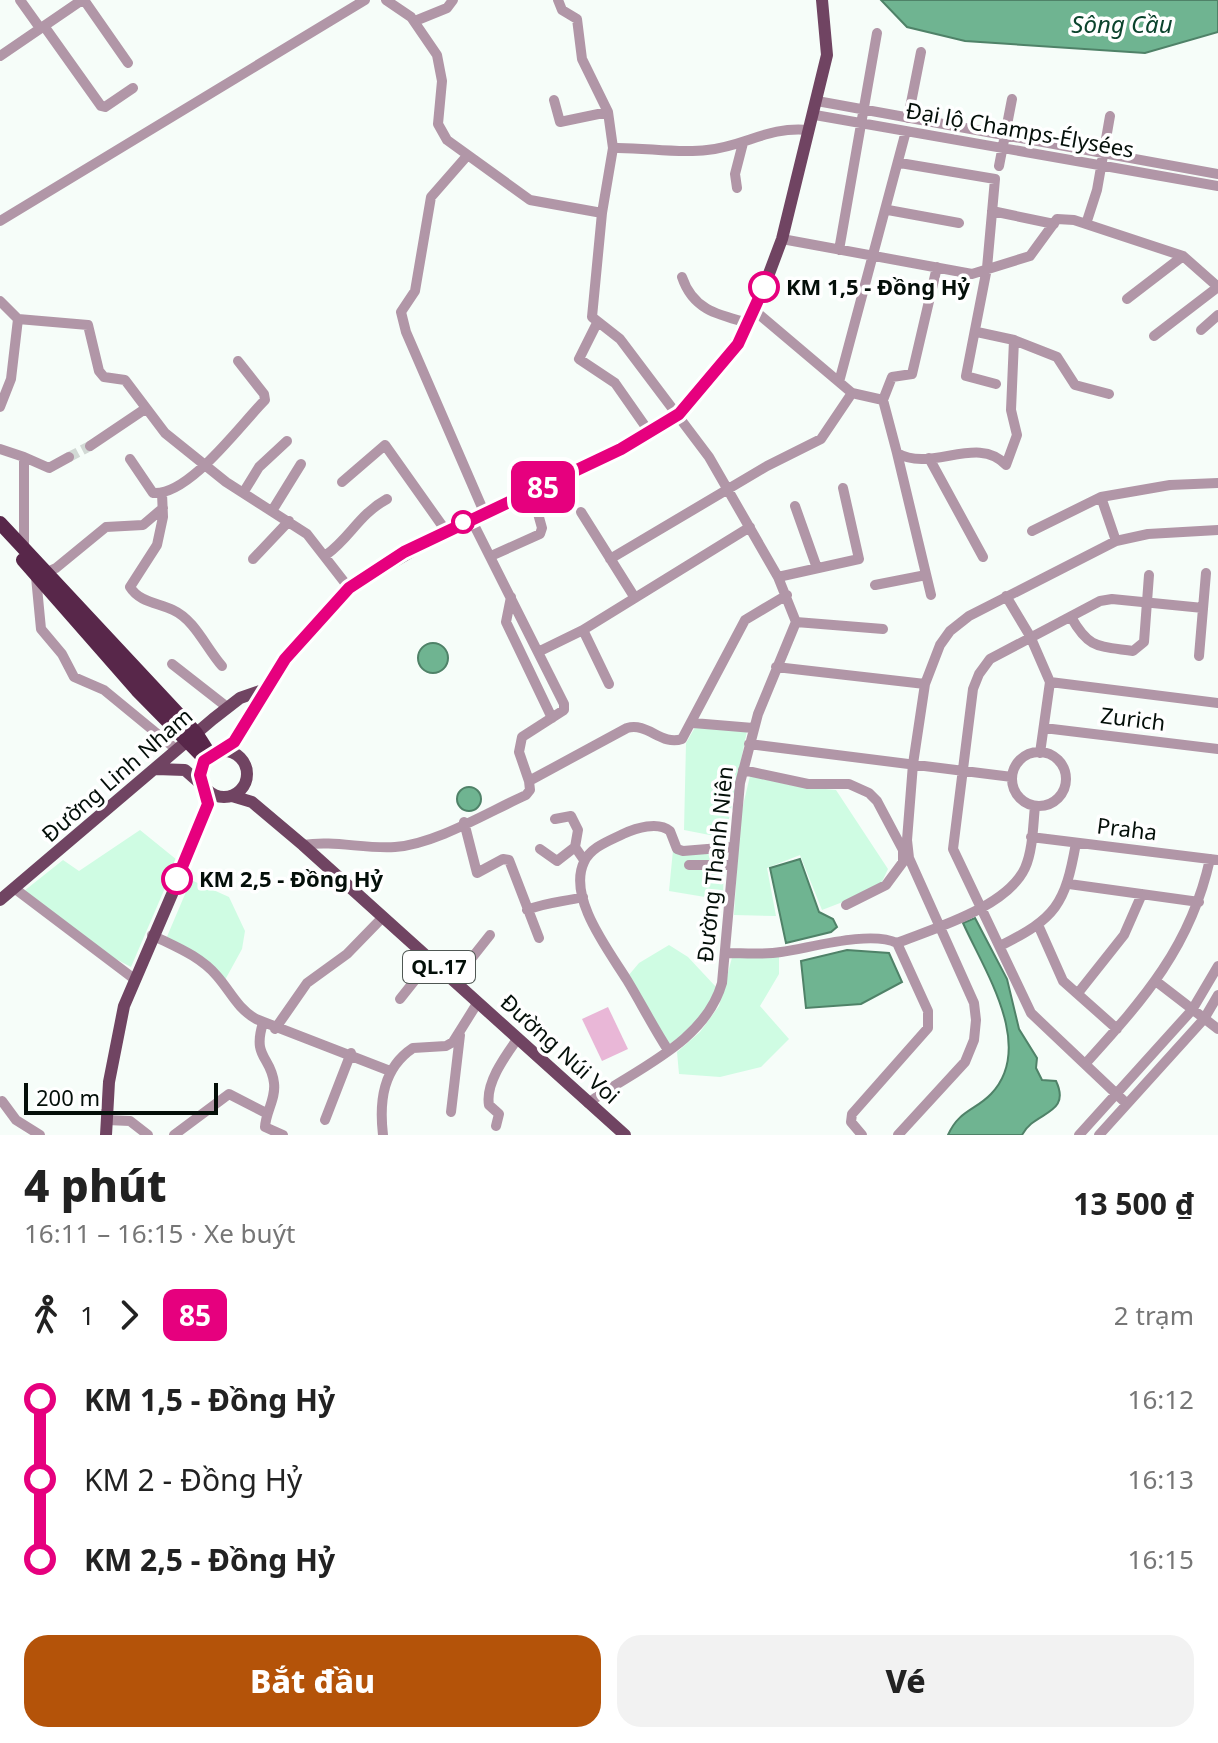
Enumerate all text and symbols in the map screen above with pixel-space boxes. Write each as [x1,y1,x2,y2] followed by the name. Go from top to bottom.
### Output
[1071,7,1173,40] water label: Sông Cầu
[904,94,1137,164] street label: Đại lộ Champs-Élysées
[786,271,971,301] place label: KM 1,5 - Đồng Hỷ
[749,272,779,302] marker: KM 1,5 - Đồng Hỷ
[507,461,579,513] line badge: 85
[527,468,559,506] text: 85
[452,511,474,533] unlabelled marker
[1099,699,1167,737] street label: Zurich
[35,700,198,848] street label: Đường Linh Nham
[689,764,739,963] street label: Đường Thanh Niên
[1095,809,1159,847] street label: Praha
[199,863,384,893] place label: KM 2,5 - Đồng Hỷ
[162,864,192,894] marker: KM 2,5 - Đồng Hỷ
[403,951,475,983] road number: QL.17
[495,987,627,1110] street label: Đường Núi Voi
[24,1079,218,1115] scale bar
[36,1082,100,1112] text: 200 m
[24,1155,167,1215] text: 4 phút
[1073,1183,1194,1224] text: 13 500 ₫
[24,1215,295,1251] text: 16:11 – 16:15 · Xe buýt
[24,1293,68,1337] icon: walk
[107,1293,151,1337] icon: forward
[179,1296,211,1334] text: 85
[80,1297,95,1333] text: 1
[1114,1297,1194,1333] text: 2 trạm
[84,1379,335,1420] text: KM 1,5 - Đồng Hỷ
[1128,1381,1194,1417] text: 16:12
[84,1459,302,1500] text: KM 2 - Đồng Hỷ
[1128,1461,1194,1497] text: 16:13
[84,1539,335,1580] text: KM 2,5 - Đồng Hỷ
[1128,1541,1194,1577] text: 16:15
[24,1635,601,1727] button: Bắt đầu
[617,1635,1194,1727] button: Vé

